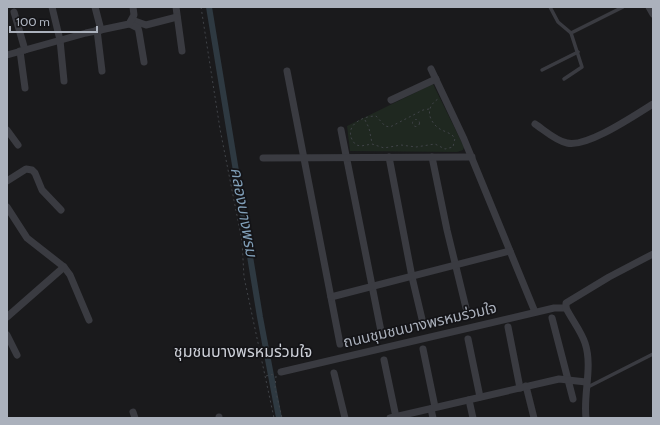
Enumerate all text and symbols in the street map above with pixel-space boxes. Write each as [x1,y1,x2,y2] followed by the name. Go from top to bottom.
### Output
[10,8,97,34] scale bar
[16,14,50,29] text: 100 m
[227,166,261,259] water label: คลองบางพรม
[341,299,499,351] street label: ถนนชุมชนบางพรหมร่วมใจ
[174,342,312,361] district label: ชุมชนบางพรหมร่วมใจ

